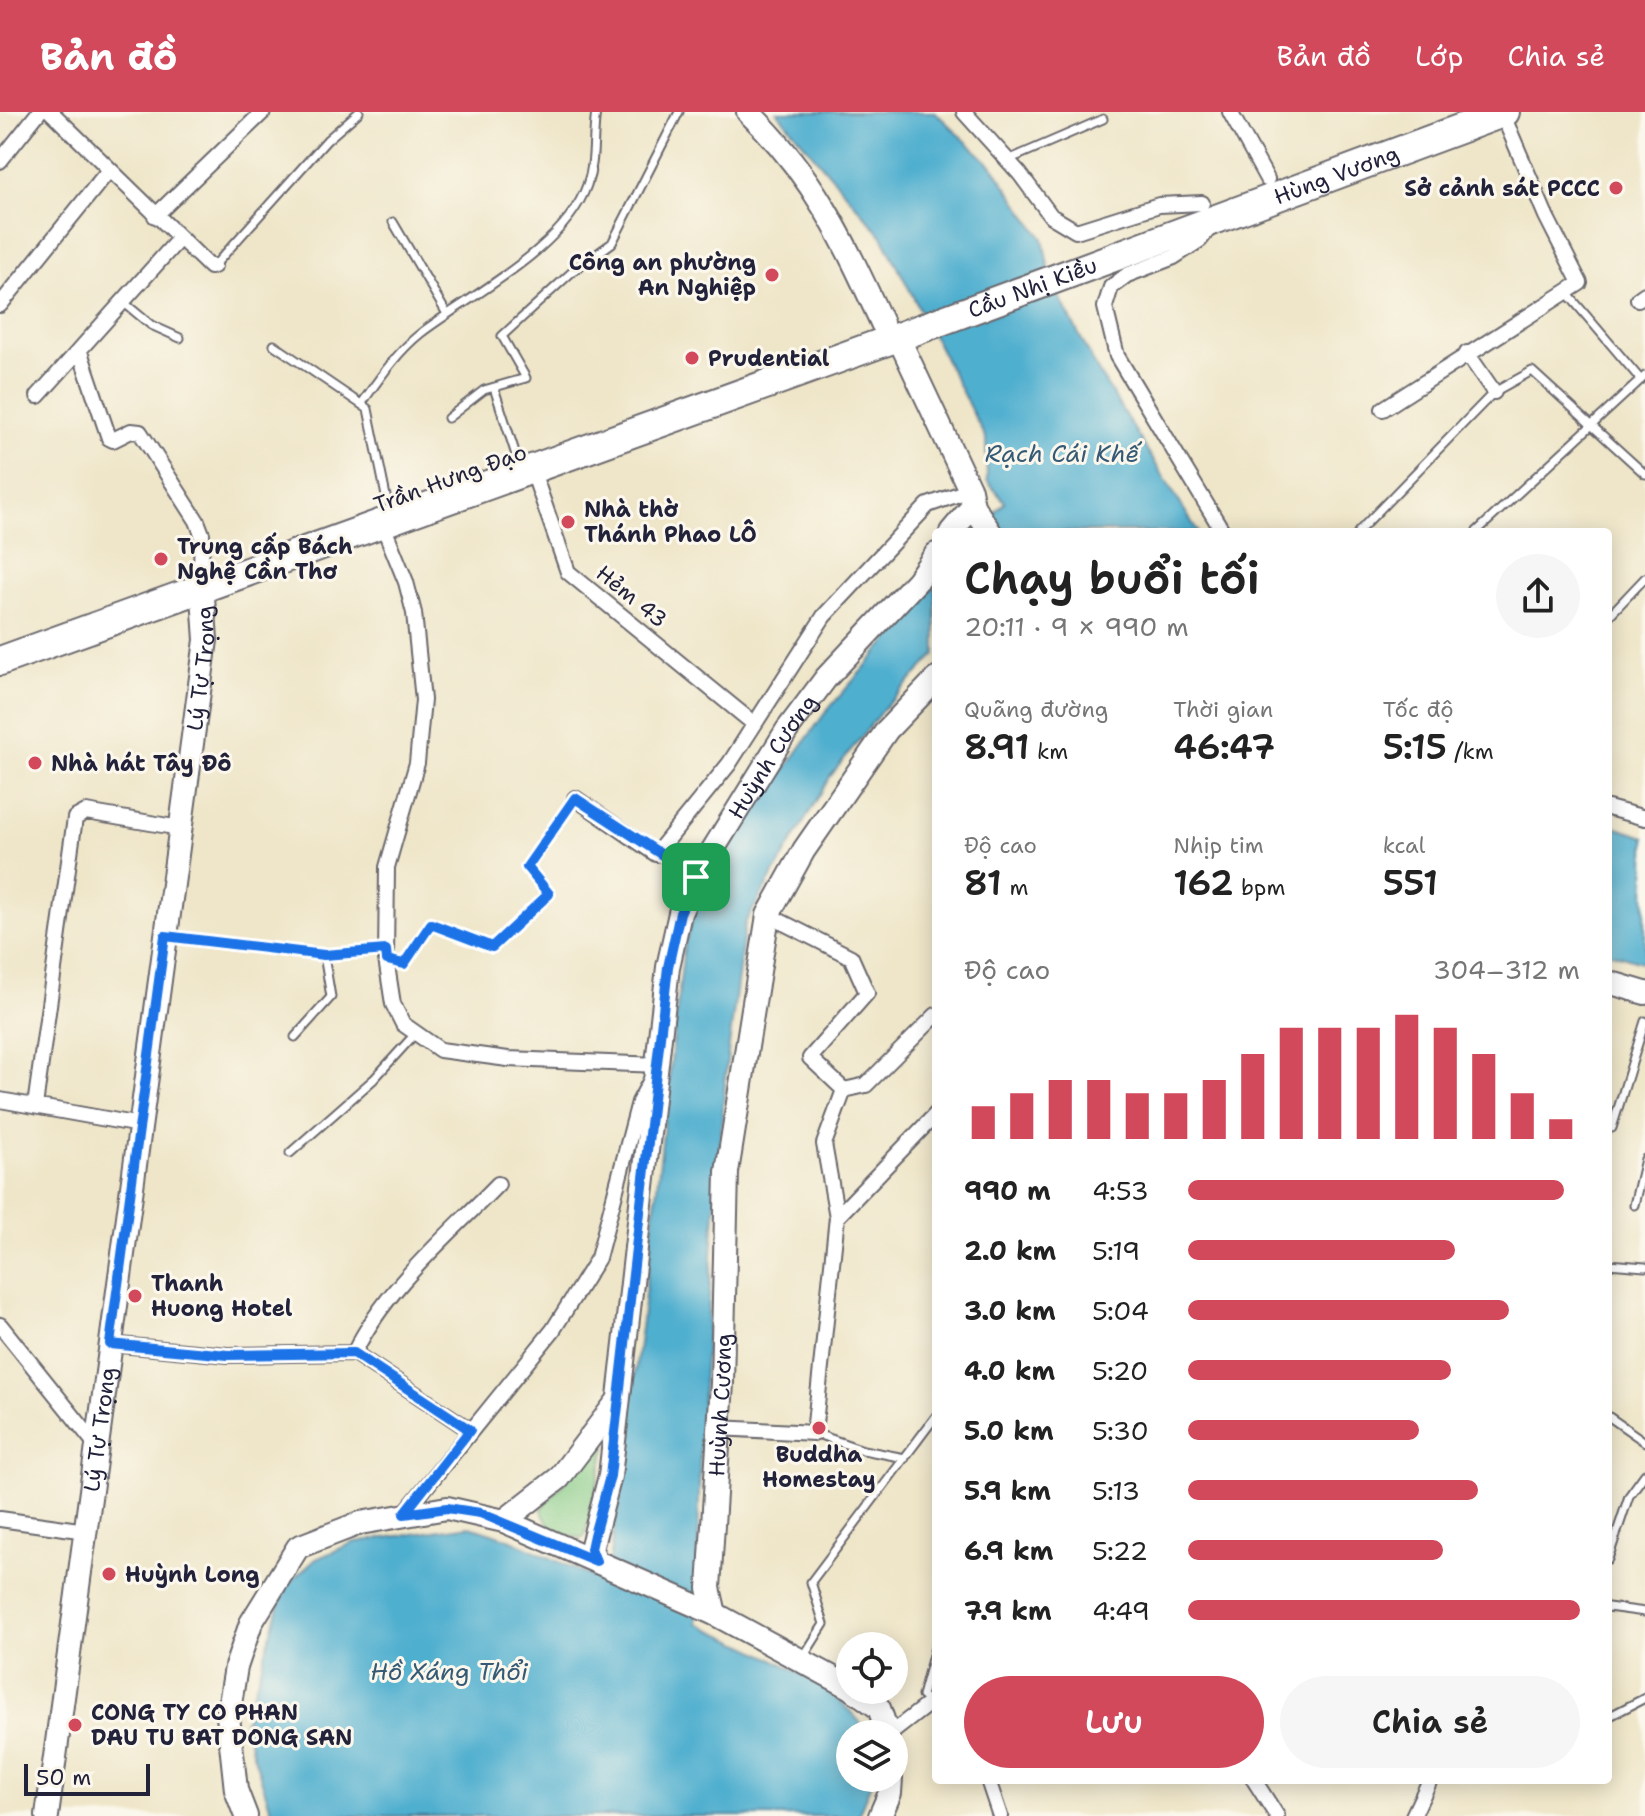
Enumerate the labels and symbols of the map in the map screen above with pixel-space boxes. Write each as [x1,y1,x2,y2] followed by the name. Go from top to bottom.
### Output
[1270,139,1403,211] street label: Hùng Vương
[1404,174,1600,203] place label: Sở cảnh sát PCCC
[1607,179,1625,197] marker: Sở cảnh sát PCCC
[569,248,756,302] place label: Công an phường An Nghiệp
[964,250,1101,325] street label: Cầu Nhị Kiều
[763,266,781,284] marker: Công an phường An Nghiệp
[708,344,830,373] place label: Prudential
[683,349,701,367] marker: Prudential
[370,437,531,520] street label: Trần Hưng Đạo
[985,438,1142,470] water label: Rạch Cái Khế
[584,495,757,549] place label: Nhà thờ Thánh Phao LÔ
[559,513,577,531] marker: Nhà thờ Thánh Phao LÔ
[177,532,353,586] place label: Trung cấp Bách Nghệ Cần Thơ
[152,550,170,568] marker: Trung cấp Bách Nghệ Cần Thơ
[590,559,673,634] street label: Hẻm 43
[180,605,221,733] street label: Lý Tự Trọng
[721,689,824,825] street label: Huỳnh Cương
[51,749,231,778] place label: Nhà hát Tây Đô
[26,754,44,772] marker: Nhà hát Tây Đô
[662,843,730,911] pin
[151,1269,293,1323] place label: Thanh Huong Hotel
[126,1287,144,1305] marker: Thanh Huong Hotel
[702,1333,738,1477] street label: Huỳnh Cương
[77,1366,123,1494] street label: Lý Tự Trọng
[810,1419,828,1437] marker: Buddha Homestay
[762,1440,876,1494] place label: Buddha Homestay
[125,1560,260,1589] place label: Huỳnh Long
[100,1565,118,1583] marker: Huỳnh Long
[370,1656,529,1688] water label: Hồ Xáng Thổi
[91,1698,352,1752] place label: CONG TY CO PHAN DAU TU BAT DONG SAN
[66,1716,84,1734] marker: CONG TY CO PHAN DAU TU BAT DONG SAN
[24,1760,150,1796] scale bar

